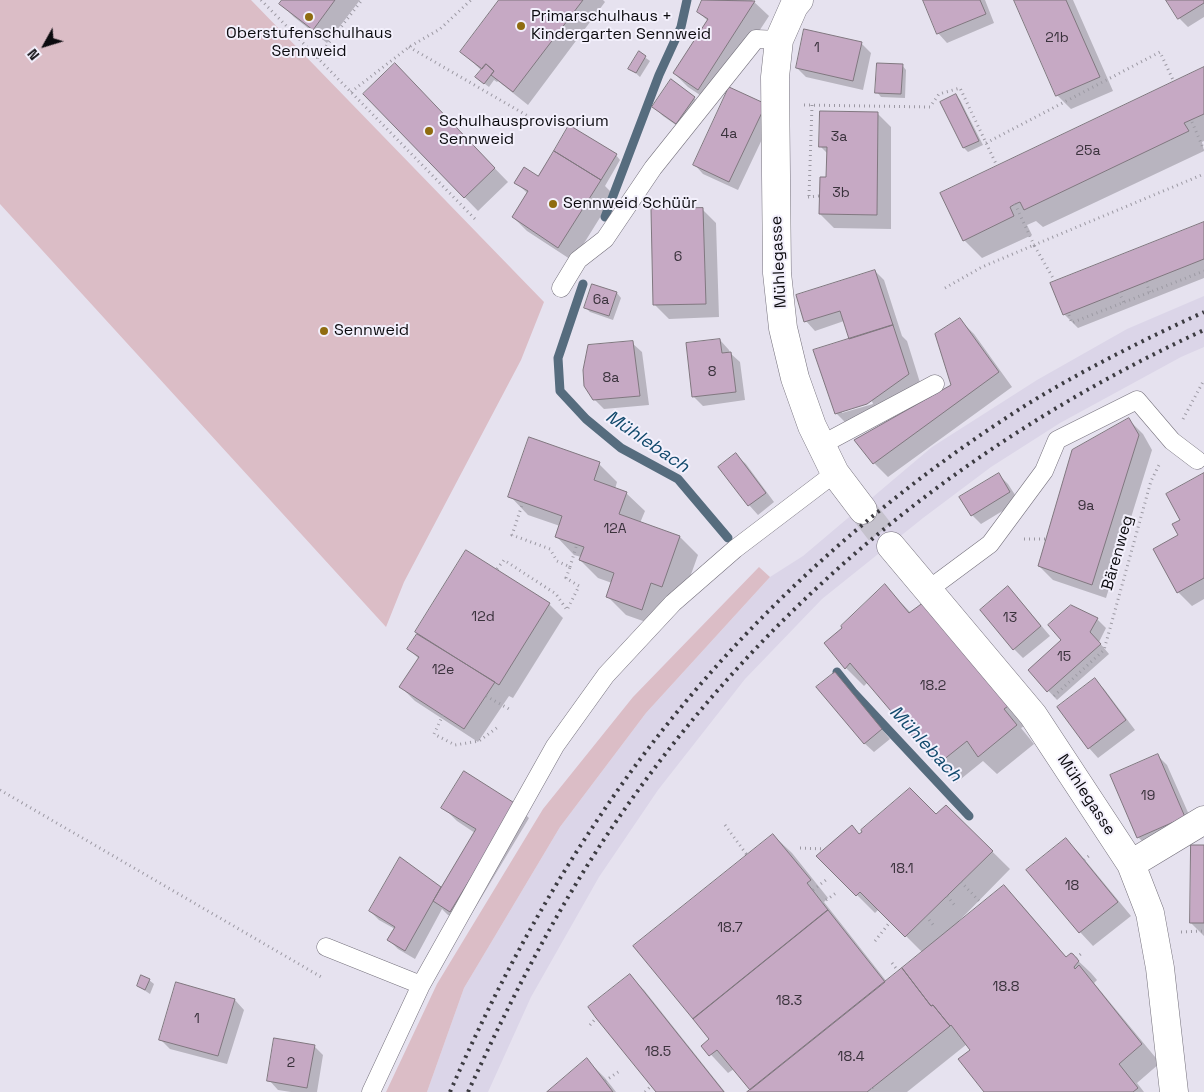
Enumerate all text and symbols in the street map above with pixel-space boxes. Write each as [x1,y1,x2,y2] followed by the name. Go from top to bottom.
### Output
[531,7,711,45] place label: Primarschulhaus + Kindergarten Sennweid
[303,11,315,23] marker: Oberstufenschulhaus Sennweid
[20,20,70,70] north arrow
[515,20,527,32] marker: Primarschulhaus + Kindergarten Sennweid
[226,24,392,62] place label: Oberstufenschulhaus Sennweid
[1045,30,1069,46] house number: 21b
[814,40,820,56] house number: 1
[23,45,43,64] text: N
[439,112,609,150] place label: Schulhausprovisorium Sennweid
[423,125,435,137] marker: Schulhausprovisorium Sennweid
[721,126,737,142] house number: 4a
[831,129,847,145] house number: 3a
[1076,143,1100,159] house number: 25a
[832,185,850,201] house number: 3b
[563,194,697,214] place label: Sennweid Schüür
[547,198,559,210] marker: Sennweid Schüür
[767,215,791,309] street label: Mühlegasse
[674,249,682,265] house number: 6
[593,292,609,308] house number: 6a
[334,321,409,341] place label: Sennweid
[318,325,330,337] marker: Sennweid
[708,364,716,380] house number: 8
[603,370,619,386] house number: 8a
[601,406,693,478] water label: Mühlebach
[1078,498,1094,514] house number: 9a
[1098,513,1138,593] street label: Bärenweg
[603,521,627,537] house number: 12A
[471,609,495,625] house number: 12d
[1003,610,1017,626] house number: 13
[1057,649,1071,665] house number: 15
[432,662,454,678] house number: 12e
[920,678,946,694] house number: 18.2
[884,701,966,787] water label: Mühlebach
[1053,751,1119,839] street label: Mühlegasse
[1141,788,1155,804] house number: 19
[890,861,914,877] house number: 18.1
[1065,878,1079,894] house number: 18
[717,920,743,936] house number: 18.7
[993,979,1019,995] house number: 18.8
[776,993,802,1009] house number: 18.3
[194,1011,200,1027] house number: 1
[645,1044,671,1060] house number: 18.5
[838,1049,864,1065] house number: 18.4
[287,1055,295,1071] house number: 2

